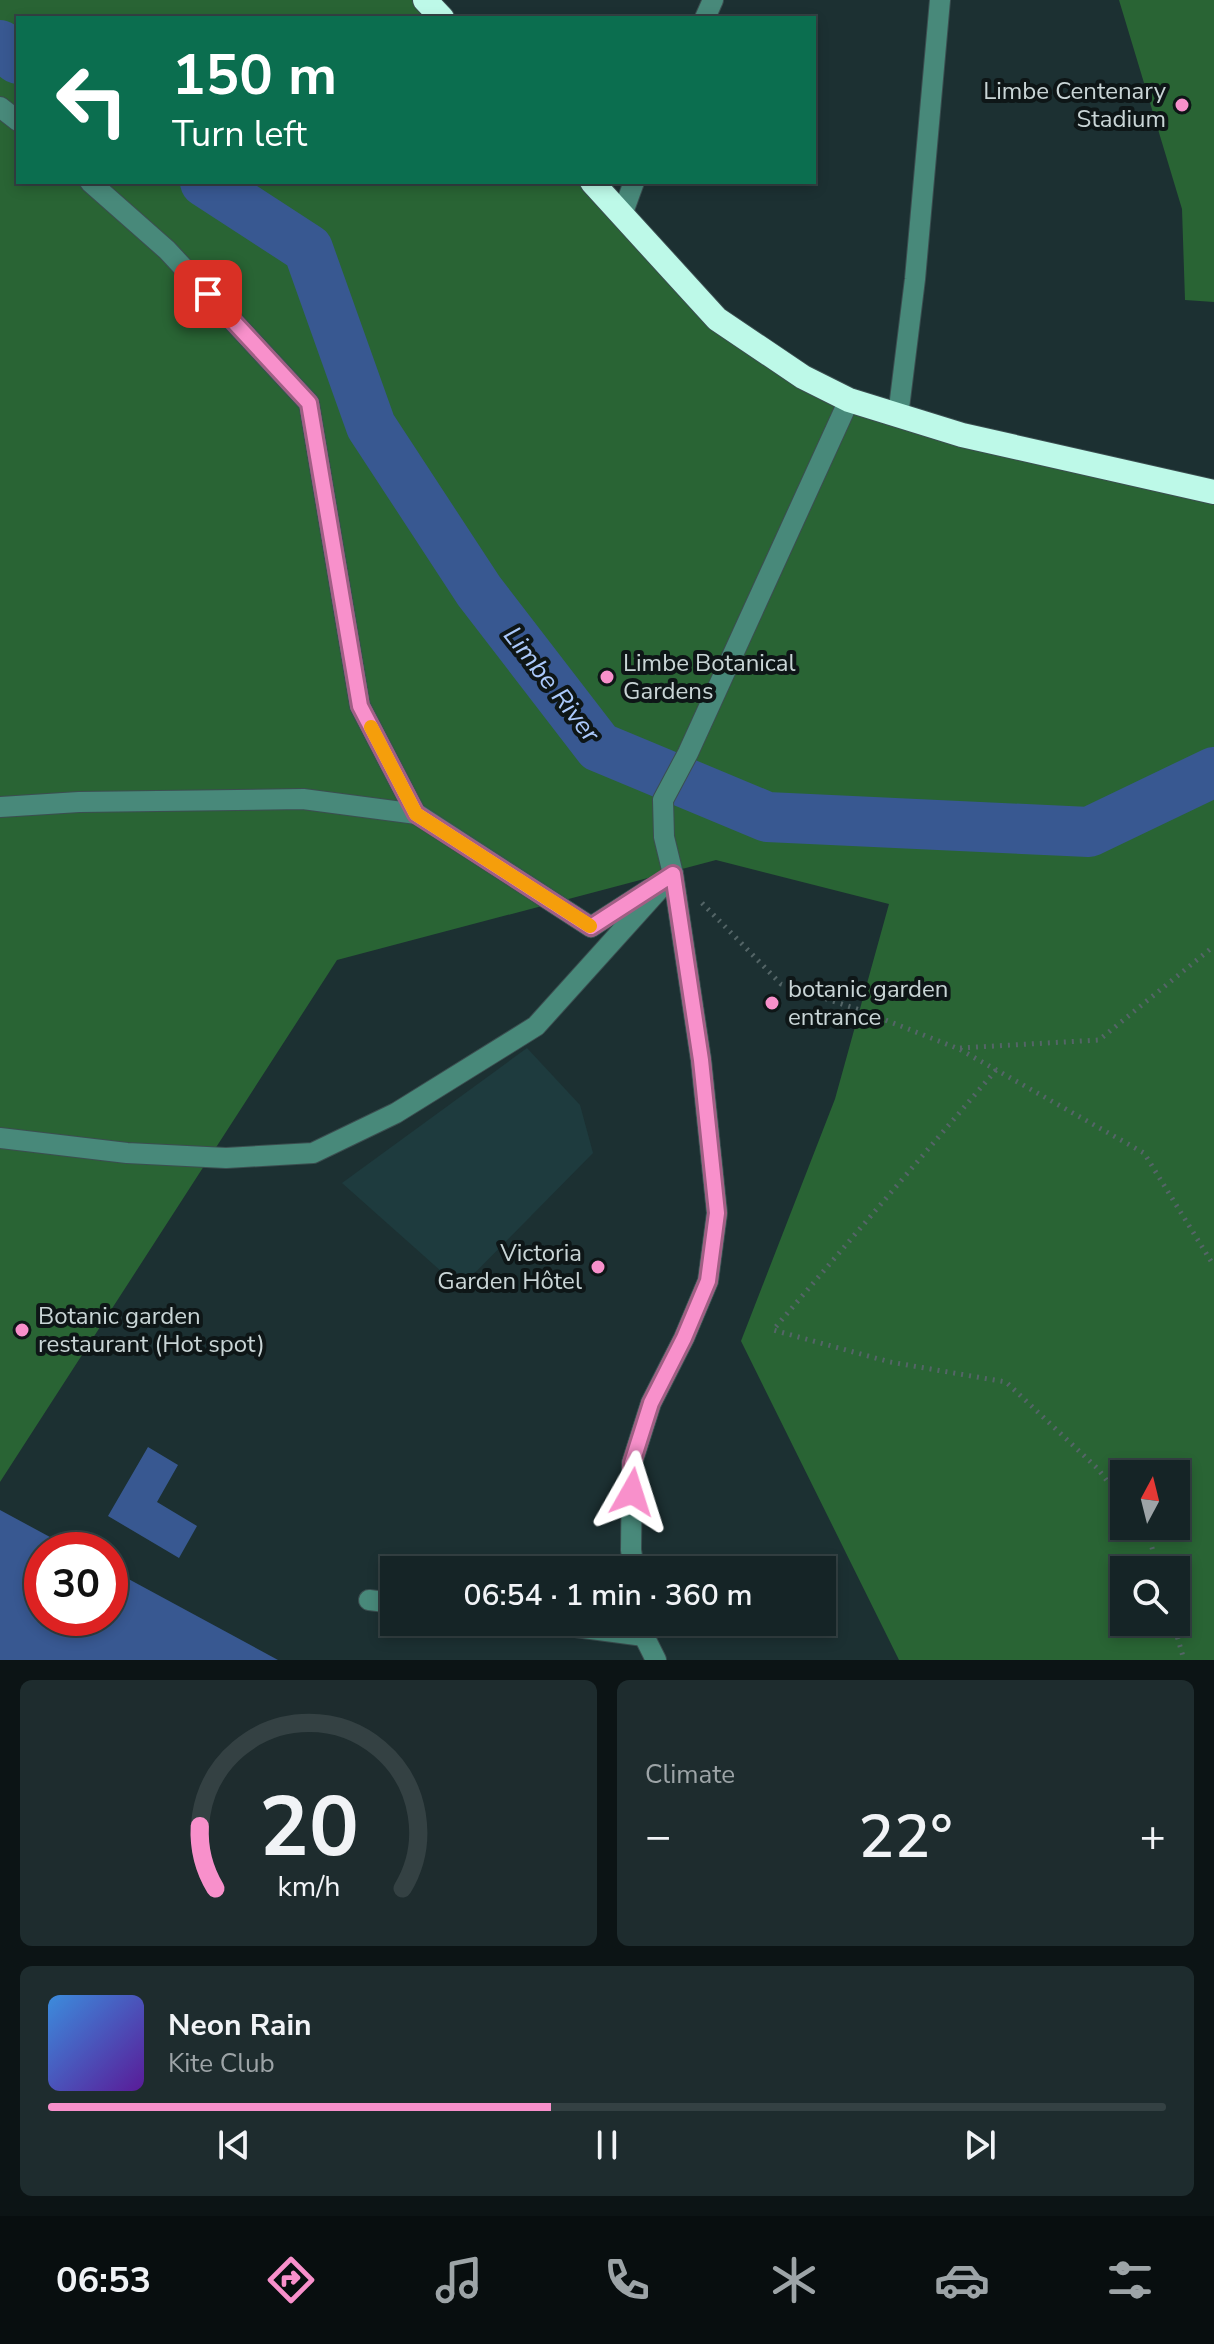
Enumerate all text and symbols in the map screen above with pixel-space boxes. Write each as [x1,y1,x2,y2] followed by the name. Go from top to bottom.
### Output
[172,37,337,114] text: 150 m
[40,48,144,152] icon: left
[983,75,1167,135] place label: Limbe Centenary Stadium
[1173,96,1191,114] marker: Limbe Centenary Stadium
[172,110,307,159] text: Turn left
[174,260,242,328] pin
[186,272,230,316] icon: arrive
[495,619,608,750] water label: Limbe River
[623,647,796,707] place label: Limbe Botanical Gardens
[598,668,616,686] marker: Limbe Botanical Gardens
[788,973,948,1033] place label: botanic garden entrance
[763,994,781,1012] marker: botanic garden entrance
[437,1237,582,1297] place label: Victoria Garden Hôtel
[589,1258,607,1276] marker: Victoria Garden Hôtel
[38,1300,265,1360] place label: Botanic garden restaurant (Hot spot)
[13,1321,31,1339] marker: Botanic garden restaurant (Hot spot)
[590,1450,674,1534] position arrow
[1110,1460,1190,1540] north arrow
[1110,1460,1190,1636] map controls
[24,1532,128,1636] speed limit sign: 30
[1110,1556,1190,1636] button: search
[463,1575,753,1616] text: 06:54 · 1 min · 360 m
[645,1757,735,1792] text: Climate
[259,1771,358,1884] text: 20
[858,1796,953,1878] text: 22°
[645,1807,671,1867] text: −
[1140,1807,1166,1867] text: +
[277,1867,340,1906] text: km/h
[168,2005,312,2046] text: Neon Rain
[168,2046,275,2081] text: Kite Club
[212,2123,256,2167] icon: previous
[585,2123,629,2167] icon: pause
[958,2123,1002,2167] icon: next
[263,2252,319,2308] icon: directions
[431,2252,487,2308] icon: music
[599,2252,655,2308] icon: phone
[766,2252,822,2308] icon: climate
[934,2252,990,2308] icon: car
[1102,2252,1158,2308] icon: filters
[56,2256,151,2305] text: 06:53

